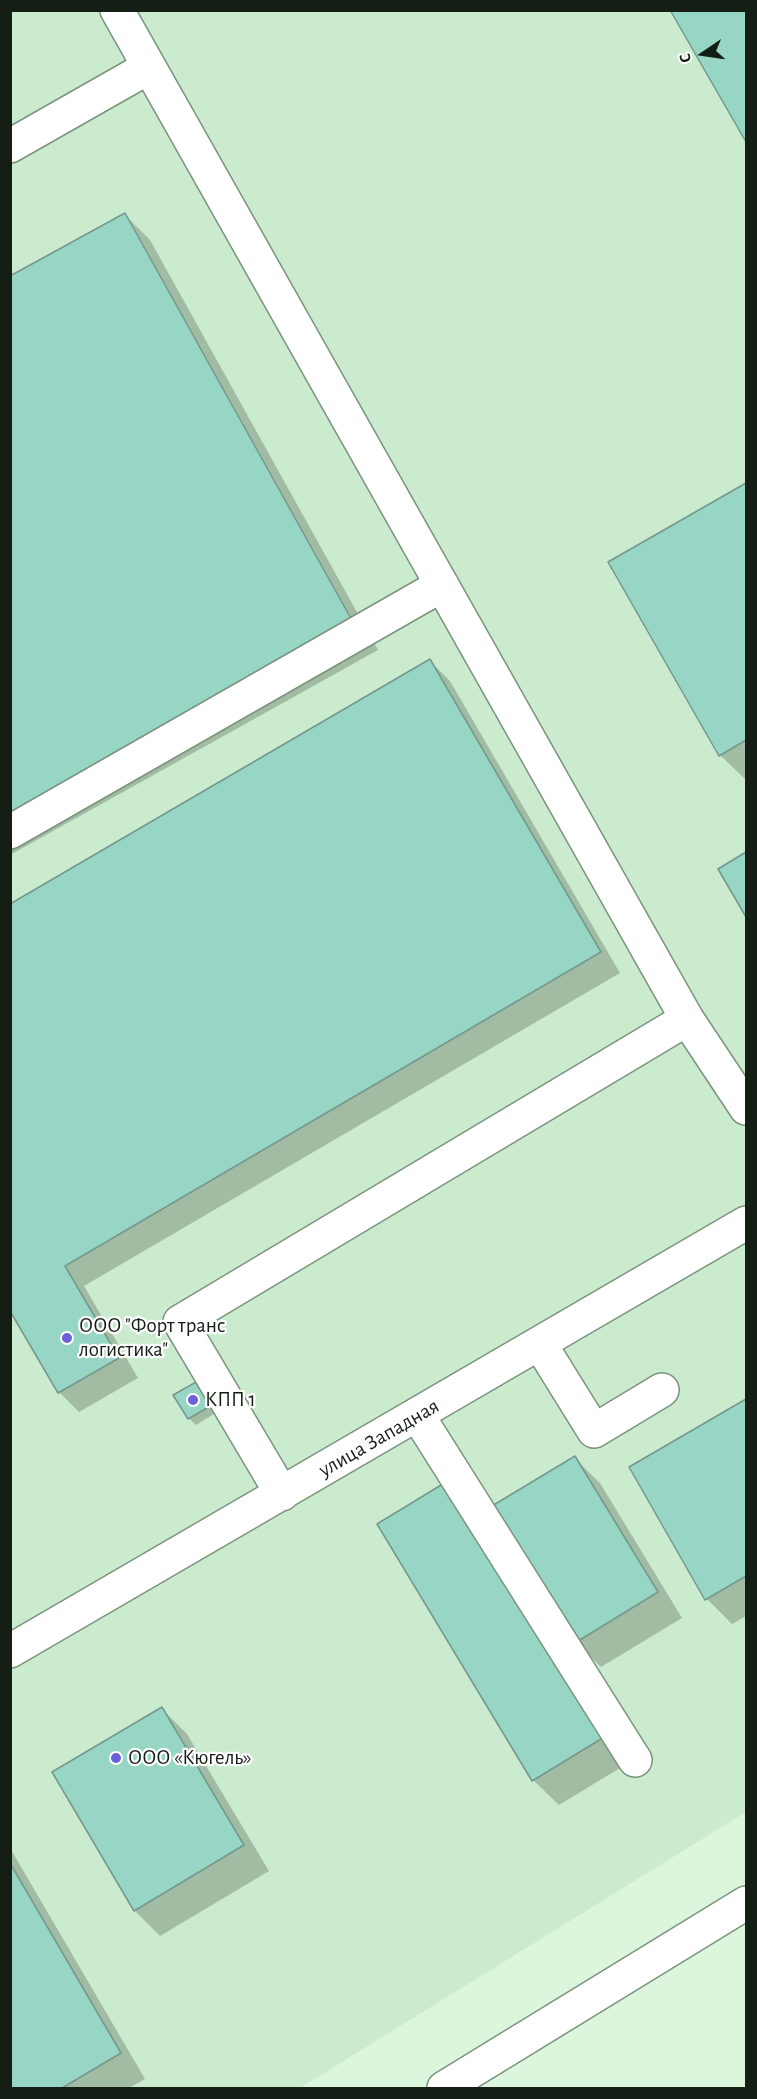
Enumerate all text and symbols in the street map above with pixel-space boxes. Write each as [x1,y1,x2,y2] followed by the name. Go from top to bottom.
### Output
[673,24,733,84] north arrow
[677,52,694,64] text: С
[79,1313,225,1363] place label: ООО "Форт транс логистика"
[60,1331,74,1345] marker: ООО "Форт транс логистика"
[205,1387,256,1413] place label: КПП 1
[186,1393,200,1407] marker: КПП 1
[314,1393,444,1483] street label: улица Западная
[128,1745,251,1771] place label: ООО «Кюгель»
[109,1751,123,1765] marker: ООО «Кюгель»

